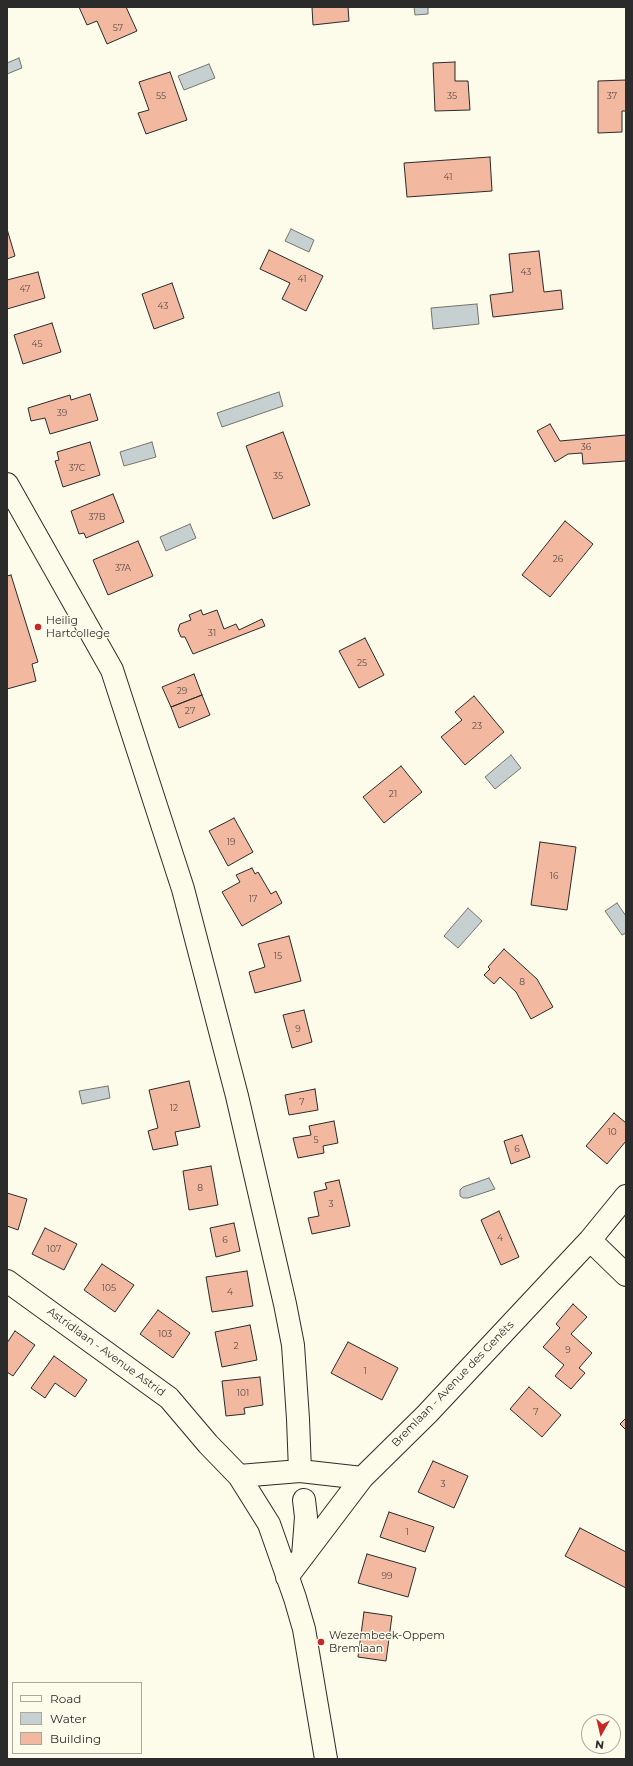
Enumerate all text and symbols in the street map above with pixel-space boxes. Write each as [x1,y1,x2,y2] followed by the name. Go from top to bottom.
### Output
[113,23,123,33] house number: 57
[156,91,166,101] house number: 55
[447,91,457,101] house number: 35
[607,91,617,101] house number: 37
[444,172,452,182] house number: 41
[521,267,531,277] house number: 43
[298,274,306,284] house number: 41
[20,284,30,294] house number: 47
[158,301,168,311] house number: 43
[31,339,43,349] house number: 45
[57,408,67,418] house number: 39
[581,442,591,452] house number: 36
[69,463,85,473] house number: 37C
[273,471,283,481] house number: 35
[88,512,106,522] house number: 37B
[553,554,563,564] house number: 26
[115,563,131,573] house number: 37A
[46,614,110,640] place label: Heilig Hartcollege
[33,622,43,632] marker: Heilig Hartcollege
[208,628,216,638] house number: 31
[357,658,367,668] house number: 25
[177,686,187,696] house number: 29
[185,706,195,716] house number: 27
[472,721,482,731] house number: 23
[389,789,397,799] house number: 21
[227,837,235,847] house number: 19
[550,871,558,881] house number: 16
[249,894,257,904] house number: 17
[274,951,282,961] house number: 15
[519,977,525,987] house number: 8
[295,1024,301,1034] house number: 9
[299,1097,305,1107] house number: 7
[170,1103,178,1113] house number: 12
[607,1127,617,1137] house number: 10
[313,1135,319,1145] house number: 5
[514,1144,520,1154] house number: 6
[197,1183,203,1193] house number: 8
[328,1199,334,1209] house number: 3
[497,1233,503,1243] house number: 4
[222,1235,228,1245] house number: 6
[47,1244,61,1254] house number: 107
[102,1283,116,1293] house number: 105
[227,1287,233,1297] house number: 4
[44,1305,168,1399] street label: Astridlaan - Avenue Astrid
[389,1318,517,1450] street label: Bremlaan - Avenue des Genêts
[158,1329,172,1339] house number: 103
[233,1341,239,1351] house number: 2
[565,1345,571,1355] house number: 9
[363,1366,367,1376] house number: 1
[237,1388,249,1398] house number: 101
[533,1407,539,1417] house number: 7
[440,1479,446,1489] house number: 3
[405,1527,409,1537] house number: 1
[382,1571,392,1581] house number: 99
[329,1629,445,1655] place label: Wezembeek-Oppem Bremlaan
[316,1637,326,1647] marker: Wezembeek-Oppem Bremlaan
[12,1682,142,1754] legend
[50,1691,81,1706] text: Road
[50,1711,86,1726] text: Water
[581,1714,621,1754] north arrow
[50,1731,101,1746] text: Building
[594,1737,605,1752] text: N

